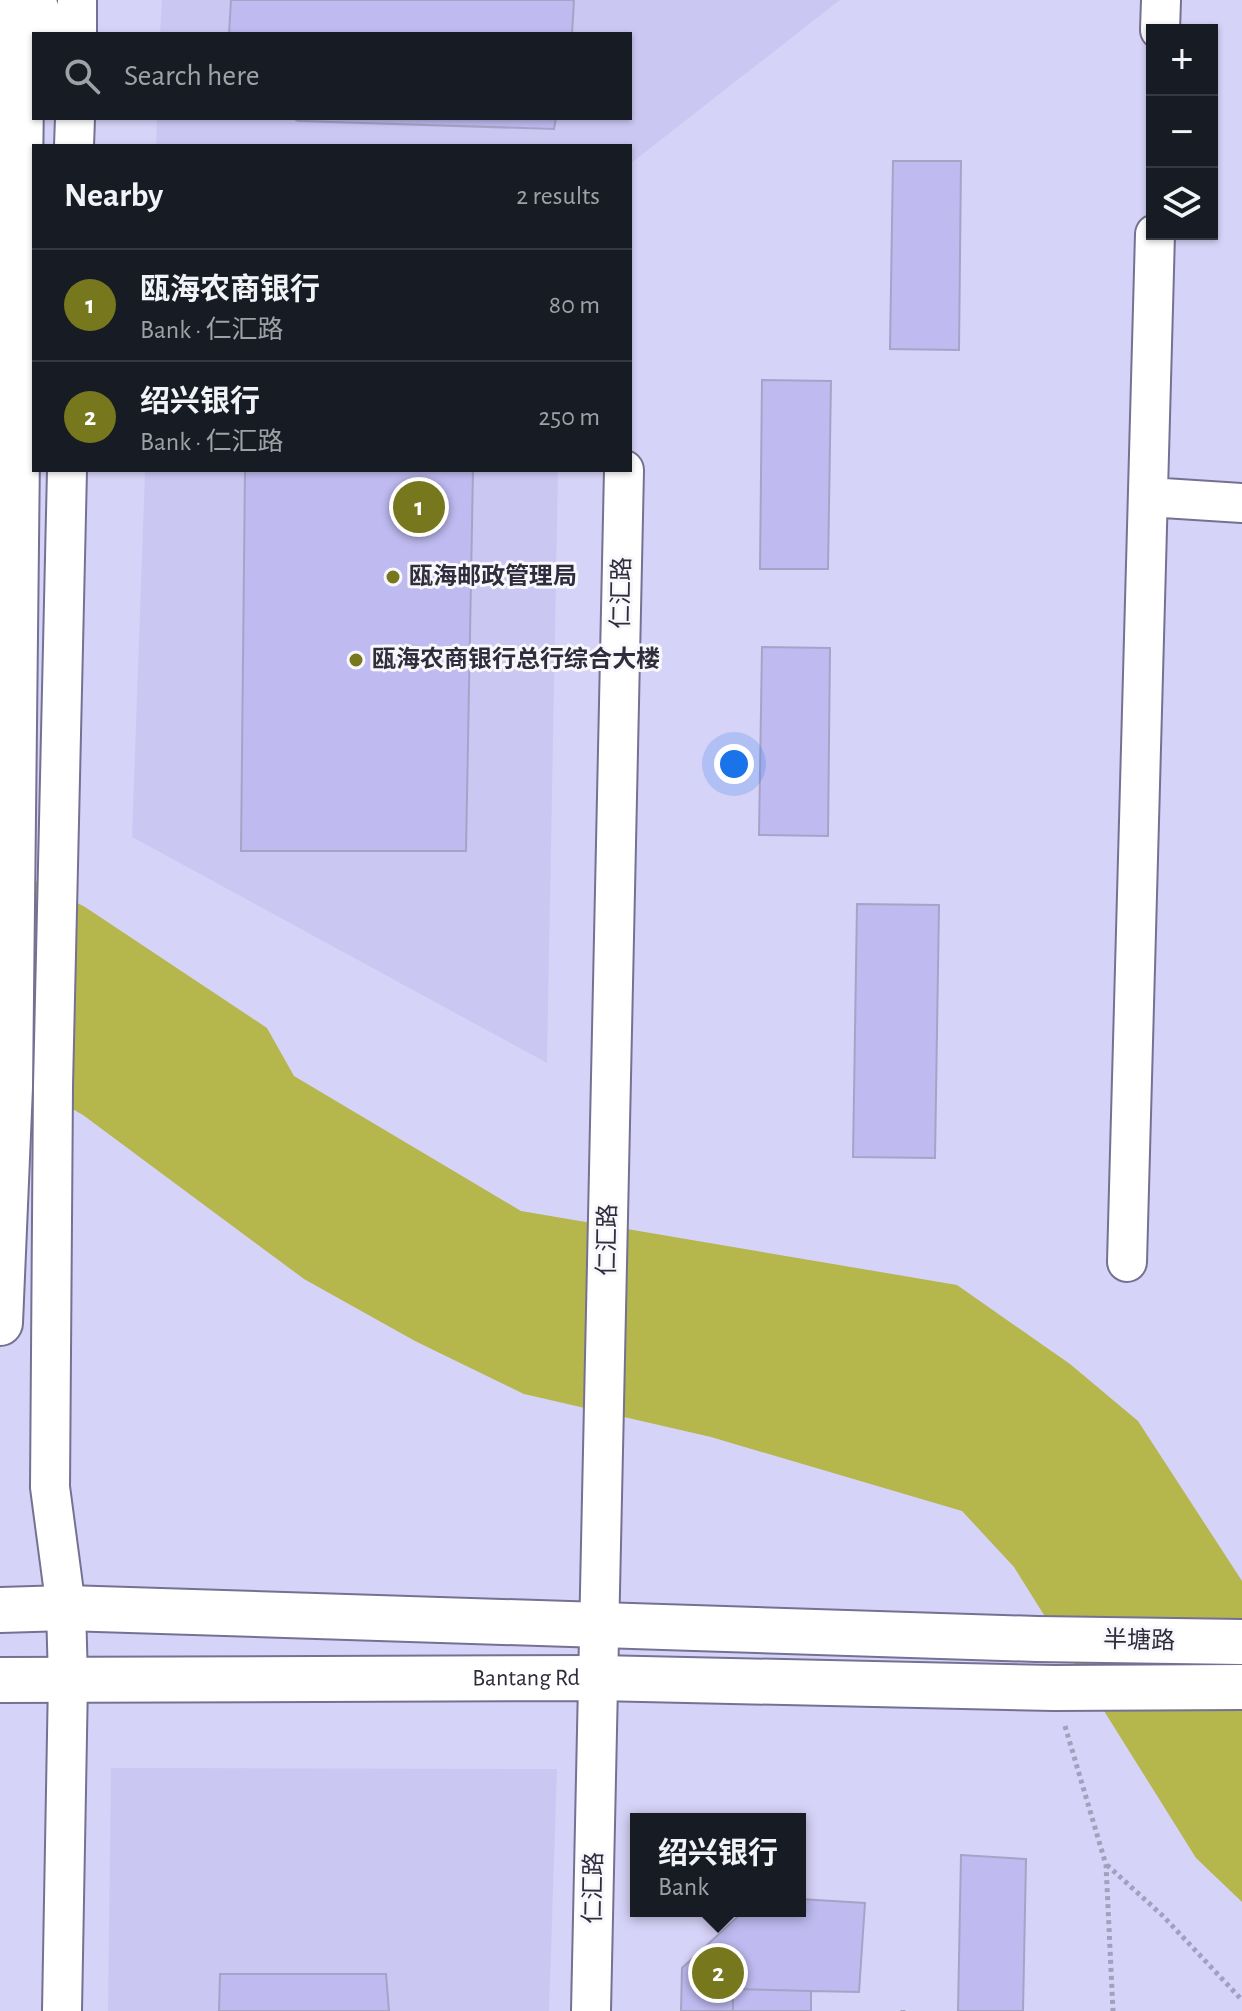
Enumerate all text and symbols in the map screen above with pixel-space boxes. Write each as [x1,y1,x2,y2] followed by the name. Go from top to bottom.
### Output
[1146,24,1218,240] map controls
[1146,24,1218,96] button: +
[32,32,632,120] search box
[60,54,104,98] icon: search
[124,61,260,91] text: Search here
[1146,96,1218,168] button: −
[1146,168,1218,240] button: layers
[64,179,163,213] text: Nearby
[516,183,600,209] text: 2 results
[140,275,320,305] text: 瓯海农商银行
[85,292,95,318] text: 1
[549,292,600,318] text: 80 m
[140,317,284,343] text: Bank · 仁汇路
[140,387,260,417] text: 绍兴银行
[84,404,96,430] text: 2
[538,404,600,430] text: 250 m
[140,429,284,455] text: Bank · 仁汇路
[393,477,445,537] pin: 1
[607,557,635,629] street label: 仁汇路
[409,563,577,589] place label: 瓯海邮政管理局
[384,568,402,586] marker: 瓯海邮政管理局
[372,646,660,672] place label: 瓯海农商银行总行综合大楼
[347,651,365,669] marker: 瓯海农商银行总行综合大楼
[714,744,754,784] your location
[593,1204,621,1276] street label: 仁汇路
[1103,1626,1175,1654] street label: 半塘路
[472,1666,580,1690] street label: Bantang Rd
[630,1813,806,1917] popup
[658,1839,778,1869] text: 绍兴银行
[579,1852,607,1924] street label: 仁汇路
[658,1874,709,1900] text: Bank
[692,1943,744,2003] pin: 2

